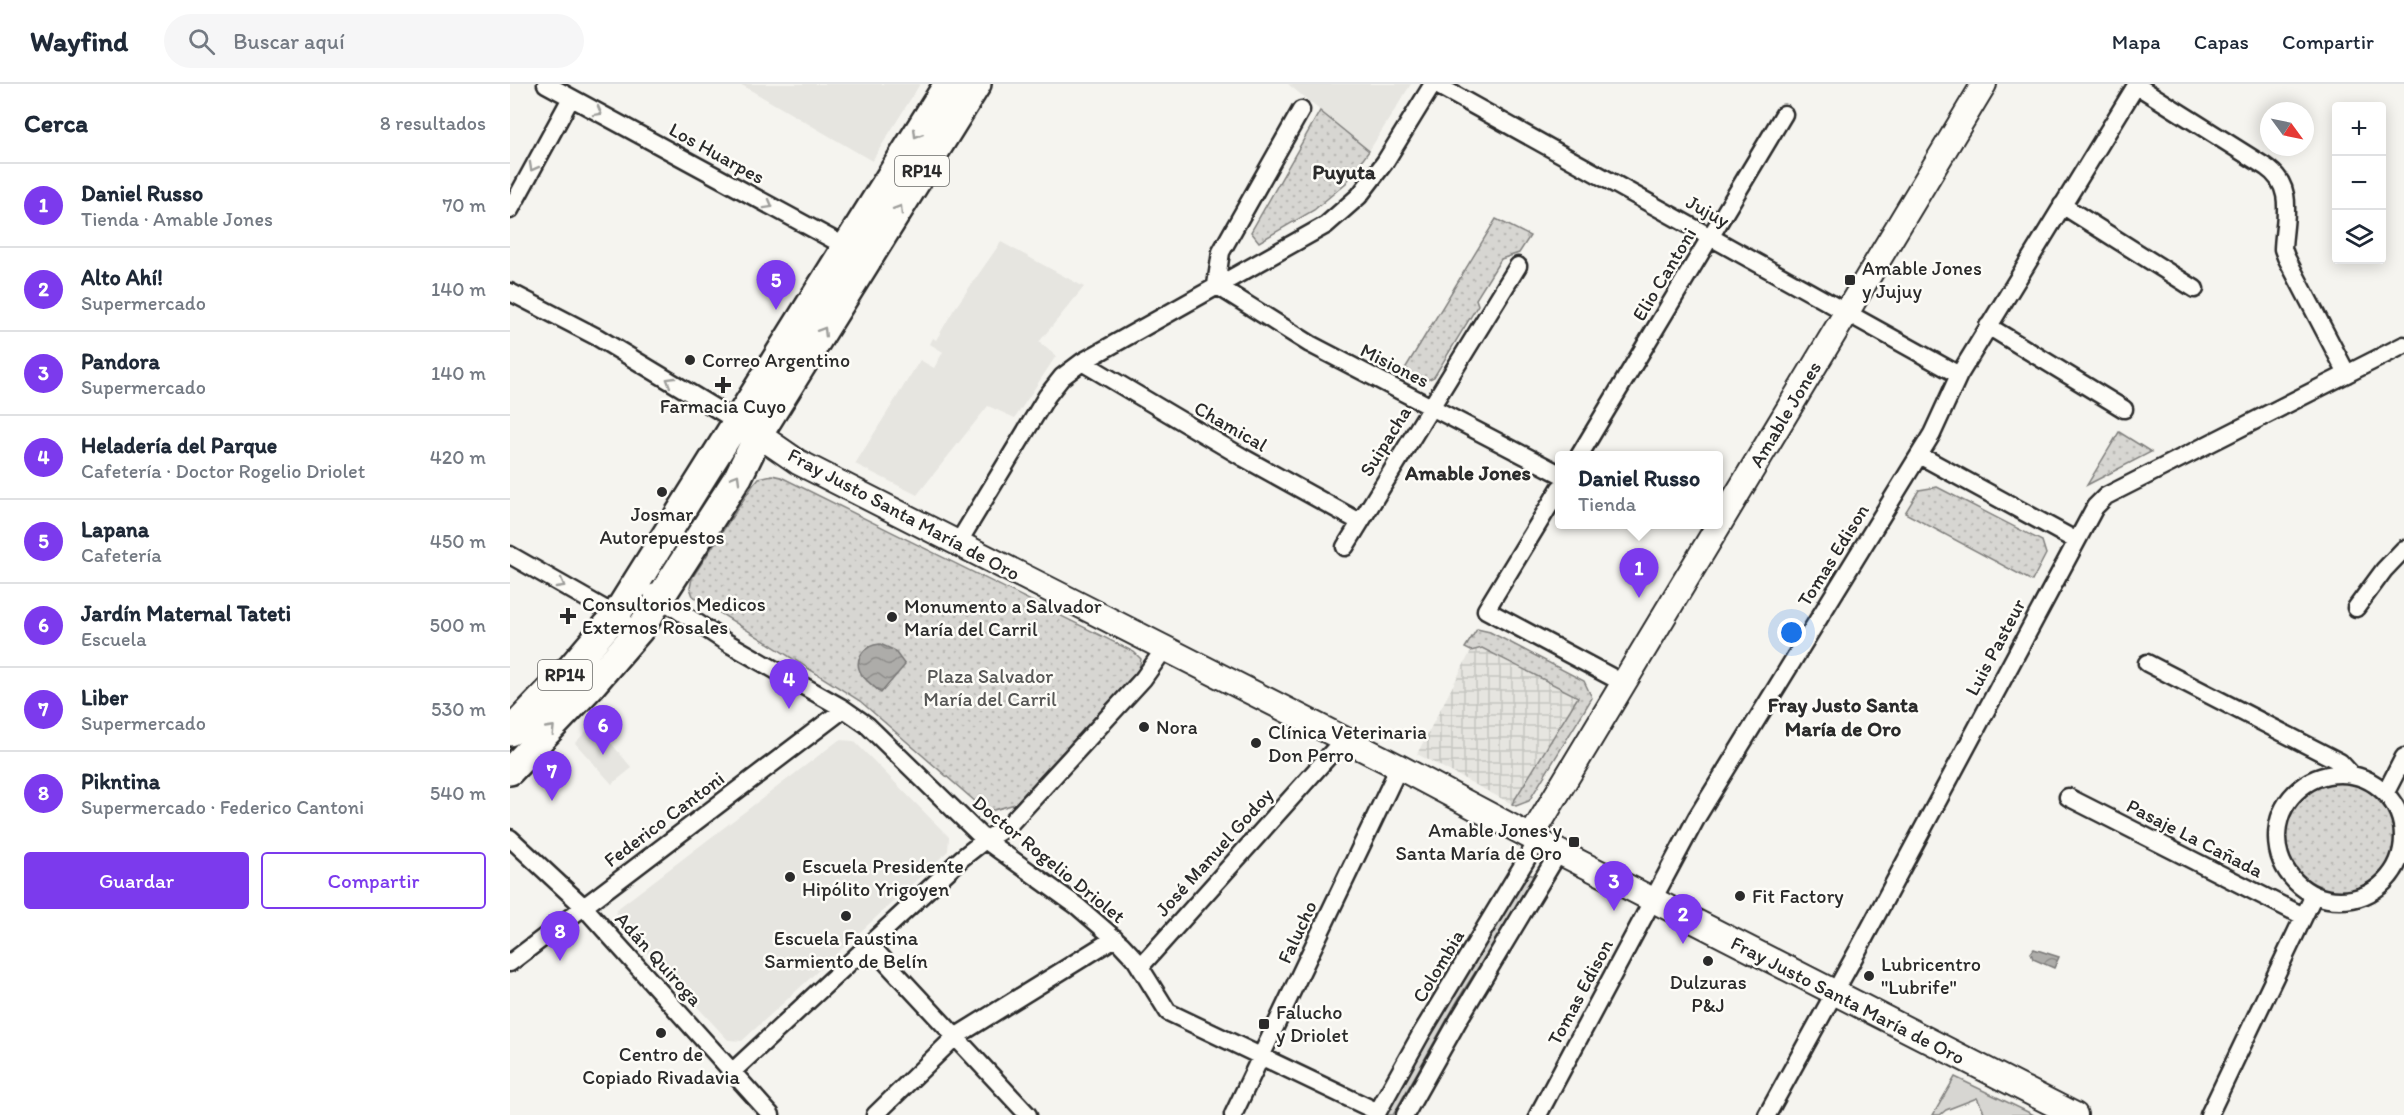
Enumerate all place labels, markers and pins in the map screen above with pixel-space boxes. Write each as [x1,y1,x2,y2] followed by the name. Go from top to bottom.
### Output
[1862,256,1982,303] place label: Amable Jones y Jujuy
[756,260,796,310] pin: 5
[1843,273,1857,287] marker: Amable Jones y Jujuy
[702,348,850,372] place label: Correo Argentino
[683,353,697,367] marker: Correo Argentino
[716,378,730,392] marker: Farmacia Cuyo
[660,394,786,418] place label: Farmacia Cuyo
[655,485,669,499] marker: Josmar Autorepuestos
[599,502,725,549] place label: Josmar Autorepuestos
[1620,548,1658,598] pin: 1
[582,592,766,639] place label: Consultorios Medicos Externos Rosales
[904,594,1102,641] place label: Monumento a Salvador María del Carril
[559,607,577,625] marker: Consultorios Medicos Externos Rosales
[885,610,899,624] marker: Monumento a Salvador María del Carril
[770,660,808,709] pin: 4
[584,706,622,755] pin: 6
[1156,715,1198,739] place label: Nora
[1137,720,1151,734] marker: Nora
[1268,720,1427,767] place label: Clínica Veterinaria Don Perro
[1249,736,1263,750] marker: Clínica Veterinaria Don Perro
[532,752,572,801] pin: 7
[1395,818,1563,865] place label: Amable Jones y Santa María de Oro
[1567,835,1581,849] marker: Amable Jones y Santa María de Oro
[802,854,964,901] place label: Escuela Presidente Hipólito Yrigoyen
[1594,862,1634,911] pin: 3
[783,870,797,884] marker: Escuela Presidente Hipólito Yrigoyen
[1752,884,1844,908] place label: Fit Factory
[1733,889,1747,903] marker: Fit Factory
[1664,894,1702,944] pin: 2
[839,909,853,923] marker: Escuela Faustina Sarmiento de Belín
[541,912,580,961] pin: 8
[764,926,928,973] place label: Escuela Faustina Sarmiento de Belín
[1881,952,1981,999] place label: Lubricentro "Lubrife"
[1701,954,1715,968] marker: Dulzuras P&J
[1862,969,1876,983] marker: Lubricentro "Lubrife"
[1669,970,1747,1017] place label: Dulzuras P&J
[1276,1000,1349,1047] place label: Falucho y Driolet
[1257,1017,1271,1031] marker: Falucho y Driolet
[654,1026,668,1040] marker: Centro de Copiado Rivadavia
[582,1042,740,1089] place label: Centro de Copiado Rivadavia

